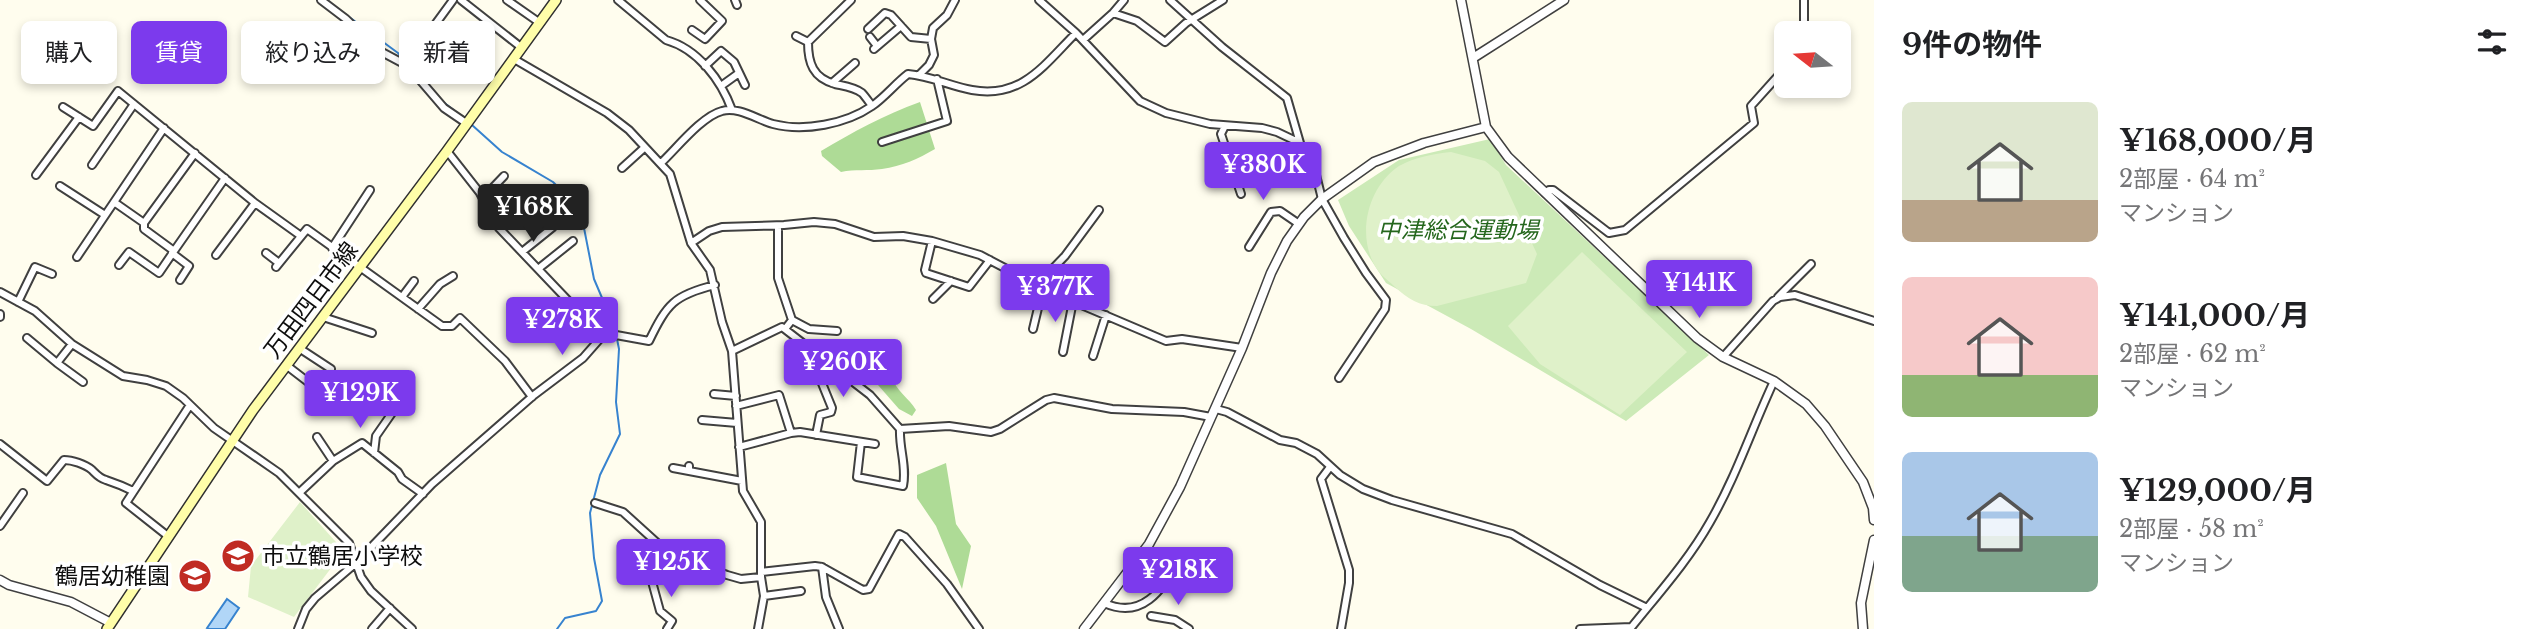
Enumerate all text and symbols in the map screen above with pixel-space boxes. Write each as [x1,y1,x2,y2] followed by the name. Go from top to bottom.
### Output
[21,21,117,84] chip: 購入
[131,21,227,84] chip: 賃貸
[241,21,385,84] chip: 絞り込み
[399,21,495,84] chip: 新着
[1774,21,1852,98] north arrow
[1774,21,1851,98] map controls
[2473,23,2511,61] icon: filters
[1902,26,2042,63] text: 9件の物件
[2119,122,2316,159] text: ¥168,000/月
[1958,130,2042,214] icon: home
[1214,142,1312,202] pin: ¥380K
[1220,151,1306,179] text: ¥380K
[2119,165,2265,193] text: 2部屋 · 64 m²
[484,184,582,244] pin: ¥168K
[494,193,572,221] text: ¥168K
[2119,199,2234,227] text: マンション
[1378,216,1542,244] park label: 中津総合運動場
[258,236,364,364] street label: 万田四日市線
[1650,260,1748,320] pin: ¥141K
[1006,264,1104,324] pin: ¥377K
[1662,269,1736,297] text: ¥141K
[1016,273,1094,301] text: ¥377K
[2119,297,2310,334] text: ¥141,000/月
[513,298,611,357] pin: ¥278K
[1958,305,2042,389] icon: home
[522,306,602,334] text: ¥278K
[794,340,892,399] pin: ¥260K
[2119,340,2266,368] text: 2部屋 · 62 m²
[800,348,886,376] text: ¥260K
[311,370,409,430] pin: ¥129K
[2119,374,2234,402] text: マンション
[321,379,399,407] text: ¥129K
[2119,472,2316,509] text: ¥129,000/月
[1958,480,2042,564] icon: home
[2119,515,2264,543] text: 2部屋 · 58 m²
[219,537,257,575] school or university icon: 市立鶴居小学校
[622,540,720,599] pin: ¥125K
[262,542,423,570] place label: 市立鶴居小学校
[632,548,710,576] text: ¥125K
[1129,548,1227,607] pin: ¥218K
[2119,549,2234,577] text: マンション
[1139,556,1217,584] text: ¥218K
[176,557,214,595] school or university icon: 鶴居幼稚園
[55,562,170,590] place label: 鶴居幼稚園

